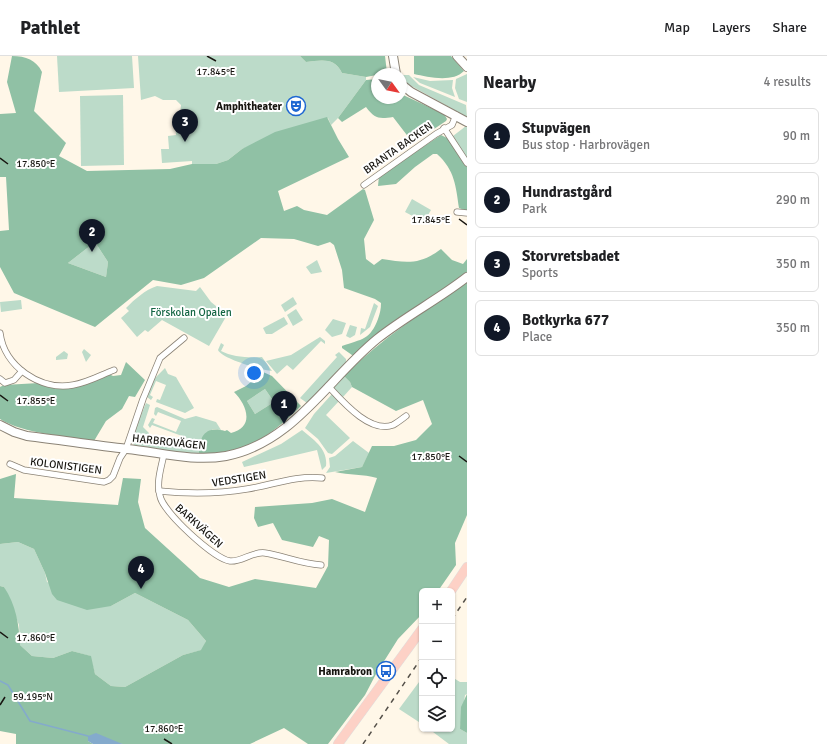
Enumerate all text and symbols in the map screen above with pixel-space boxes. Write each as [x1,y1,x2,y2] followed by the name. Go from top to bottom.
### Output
[20,16,80,40] text: Pathlet
[664,19,690,36] text: Map
[712,19,751,36] text: Layers
[773,19,807,36] text: Share
[197,66,236,78] text: 17.845°E
[371,68,407,104] north arrow
[483,72,536,93] text: Nearby
[763,74,811,90] text: 4 results
[285,95,307,117] theatre icon: Amphitheater
[216,100,283,113] place label: Amphitheater
[172,109,198,142] pin: 3
[361,119,435,177] street label: BRANTA BACKEN
[522,119,591,137] text: Stupvägen
[493,128,501,144] text: 1
[783,128,810,144] text: 90 m
[522,137,650,153] text: Bus stop · Harbrovägen
[17,158,56,170] text: 17.850°E
[522,183,612,201] text: Hundrastgård
[493,192,501,208] text: 2
[776,192,810,208] text: 290 m
[522,201,547,217] text: Park
[412,214,451,226] text: 17.845°E
[79,219,105,252] pin: 2
[522,247,620,265] text: Storvretsbadet
[493,256,501,272] text: 3
[776,256,810,272] text: 350 m
[522,265,558,281] text: Sports
[150,306,232,319] park label: Förskolan Opalen
[522,311,609,329] text: Botkyrka 677
[493,320,501,336] text: 4
[776,320,810,336] text: 350 m
[522,329,552,345] text: Place
[244,363,264,383] your location
[271,391,297,424] pin: 1
[17,395,56,407] text: 17.855°E
[131,431,207,452] street label: HARBROVÄGEN
[412,451,451,463] text: 17.850°E
[29,455,103,477] street label: KOLONISTIGEN
[211,468,267,490] street label: VEDSTIGEN
[172,500,226,551] street label: BARKVÄGEN
[128,556,154,589] pin: 4
[419,588,455,732] map controls
[419,588,455,624] button: +
[419,624,455,660] button: −
[17,632,56,644] text: 17.860°E
[375,660,397,682] bus stop icon: Hamrabron
[419,660,455,696] button: locate
[318,665,372,678] place label: Hamrabron
[13,691,53,703] text: 59.195°N
[419,696,455,732] button: layers
[145,723,184,735] text: 17.860°E

